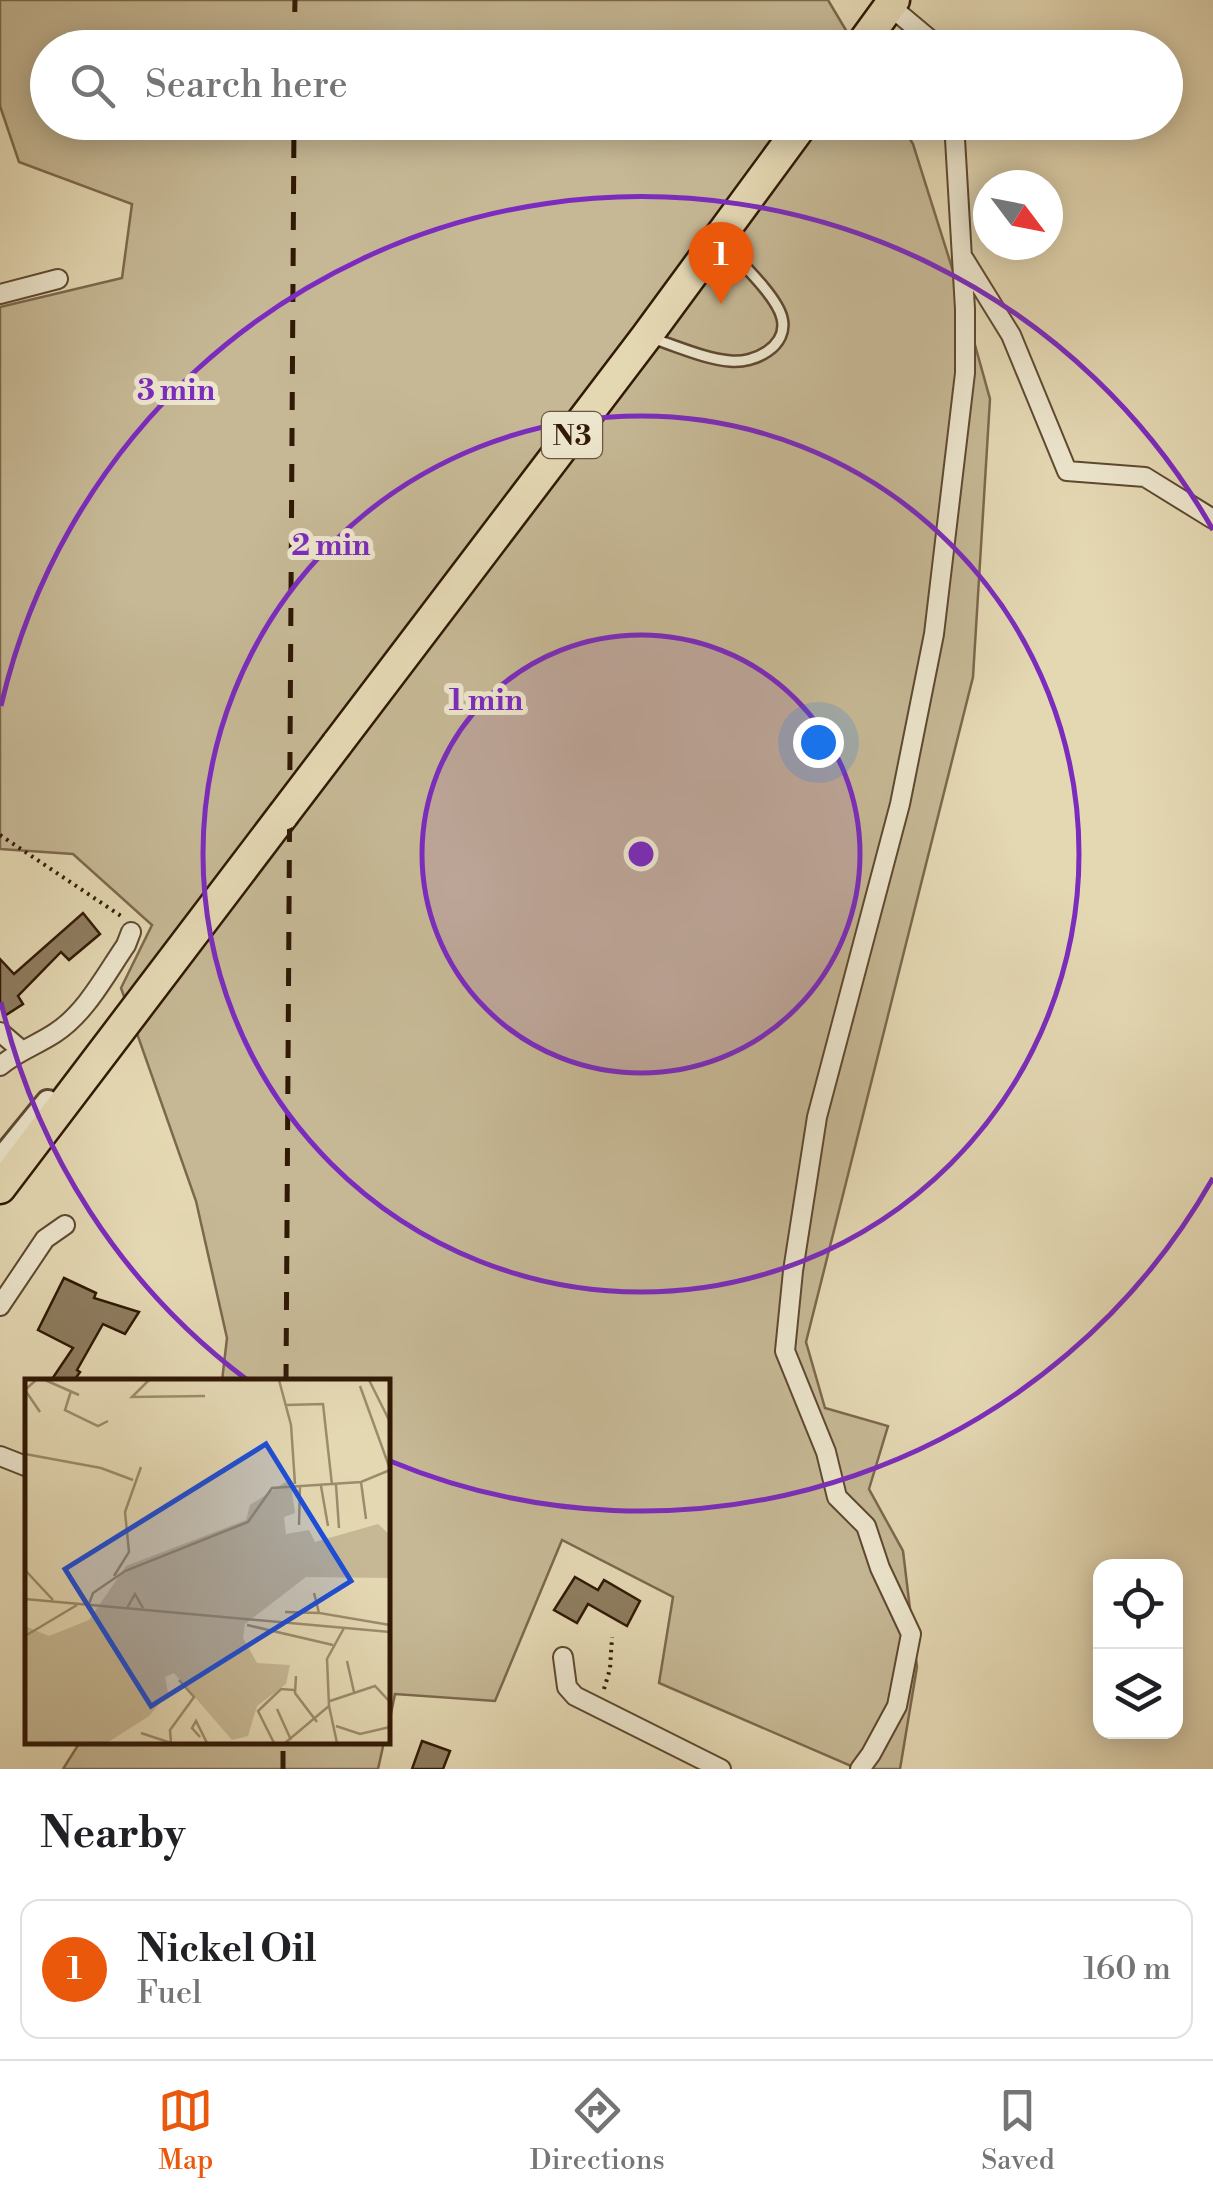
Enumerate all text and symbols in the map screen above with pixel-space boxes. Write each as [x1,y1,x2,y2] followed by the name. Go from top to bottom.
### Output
[30,30,1183,140] search box
[65,58,120,113] icon: search
[145,62,348,109] text: Search here
[973,170,1063,260] north arrow
[688,222,754,304] pin: 1
[137,372,216,410] text: 3 min
[542,412,602,458] road number: N3
[292,527,371,565] text: 2 min
[449,682,524,720] text: 1 min
[793,717,844,768] your location
[623,836,659,872] centre of rings
[25,1379,390,1744] inset map
[1093,1559,1183,1739] map controls
[1093,1559,1183,1649] button: locate
[1093,1649,1183,1739] button: layers
[40,1808,185,1861] text: Nearby
[137,1926,316,1973] text: Nickel Oil
[67,1949,82,1989] text: 1
[1083,1949,1171,1989] text: 160 m
[137,1973,202,2013] text: Fuel
[158,2083,213,2178] tab: Map
[530,2083,665,2178] tab: Directions
[981,2083,1055,2178] tab: Saved

